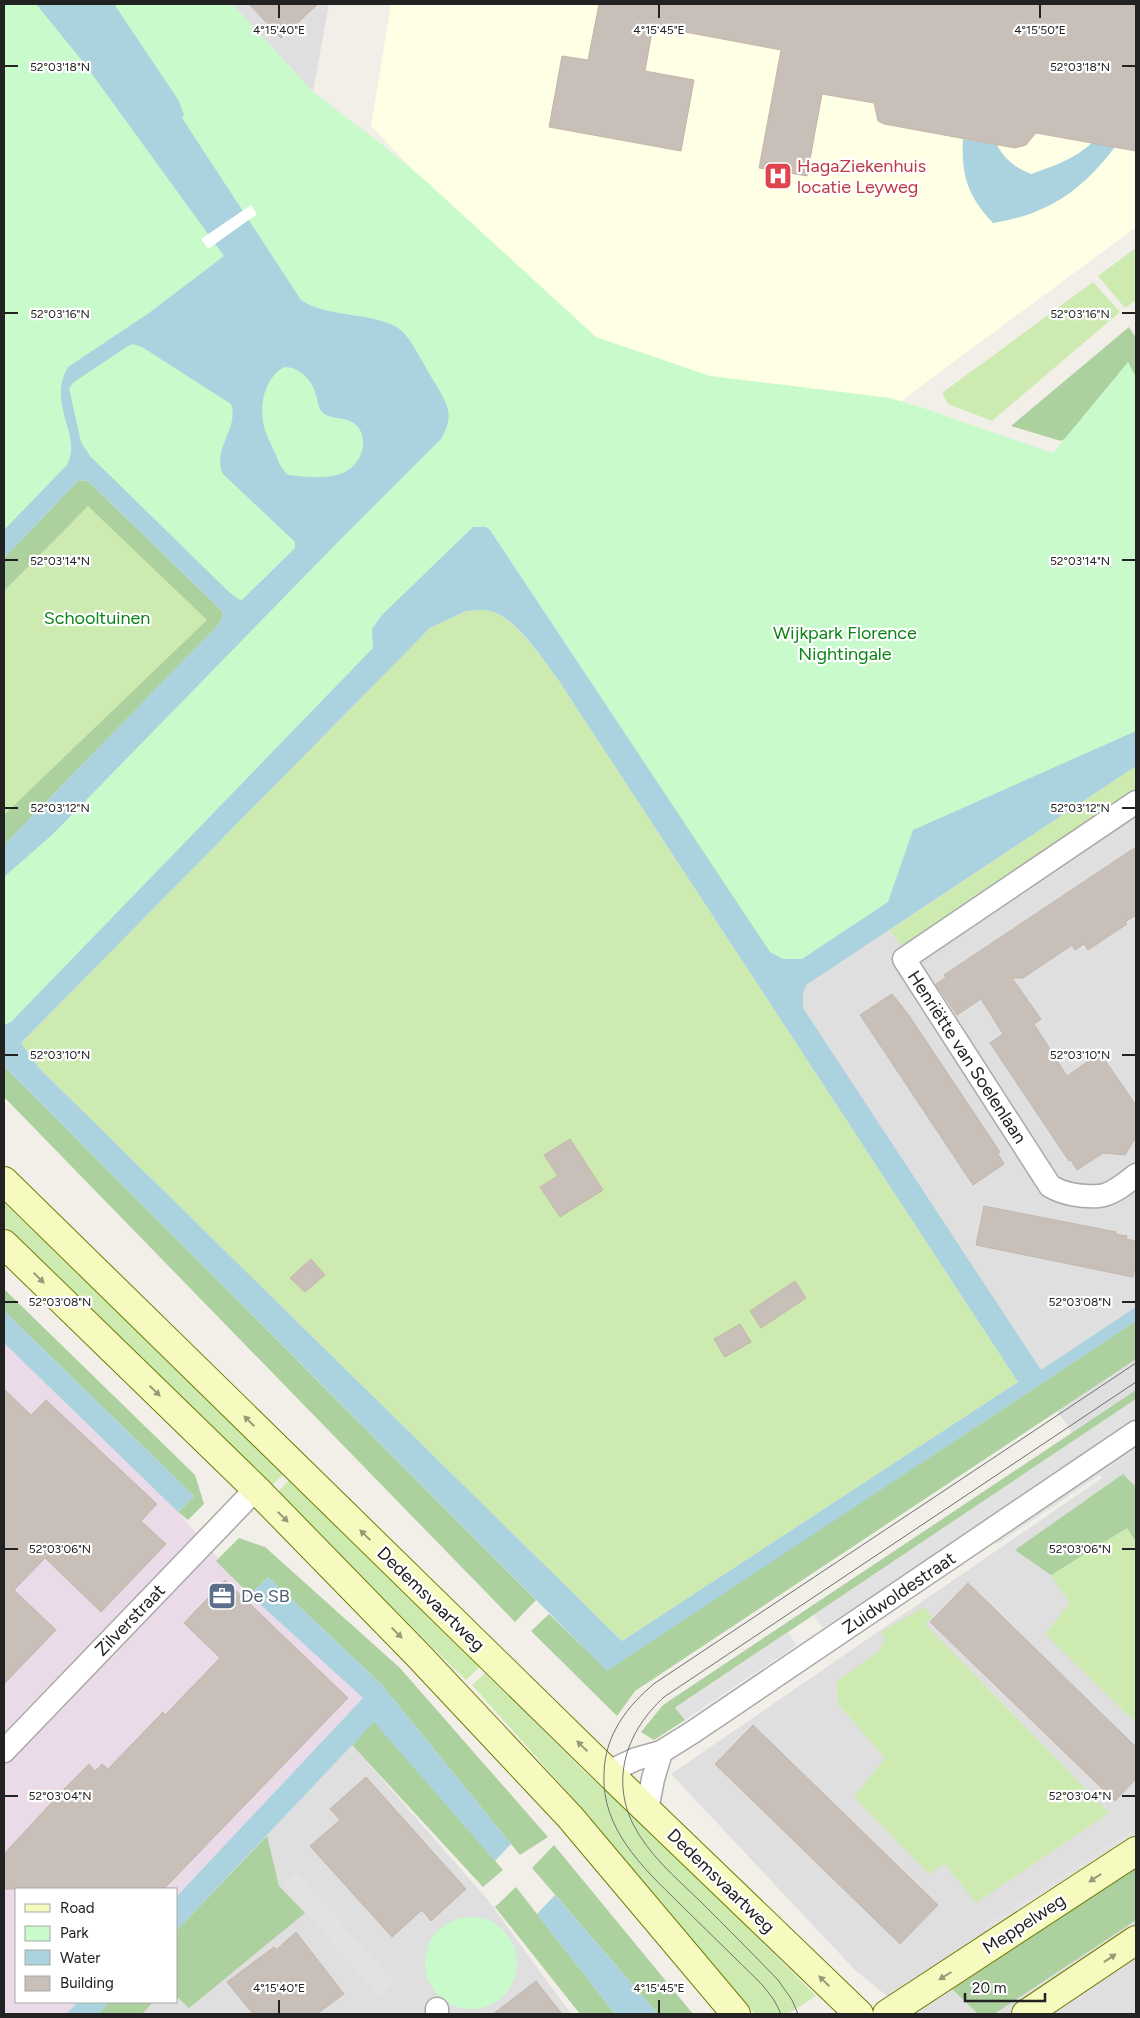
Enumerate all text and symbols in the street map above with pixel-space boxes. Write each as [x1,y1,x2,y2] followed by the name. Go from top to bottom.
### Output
[253,23,305,37] text: 4°15'40"E
[633,23,685,37] text: 4°15'45"E
[1014,23,1066,37] text: 4°15'50"E
[30,60,90,74] text: 52°03'18"N
[1050,60,1110,74] text: 52°03'18"N
[797,155,926,198] place label: HagaZiekenhuis locatie Leyweg
[763,161,793,191] hospital icon: HagaZiekenhuis locatie Leyweg
[30,307,90,321] text: 52°03'16"N
[1050,307,1110,321] text: 52°03'16"N
[30,554,90,568] text: 52°03'14"N
[1050,554,1110,568] text: 52°03'14"N
[44,607,150,629] park label: Schooltuinen
[773,622,917,665] park label: Wijkpark Florence Nightingale
[30,801,90,815] text: 52°03'12"N
[1050,801,1110,815] text: 52°03'12"N
[903,966,1031,1148] street label: Henriëtte van Soelenlaan
[30,1048,90,1062] text: 52°03'10"N
[1050,1048,1110,1062] text: 52°03'10"N
[32,1272,44,1284] one-way arrow
[29,1295,91,1309] text: 52°03'08"N
[1049,1295,1111,1309] text: 52°03'08"N
[149,1385,161,1397] one-way arrow
[243,1415,255,1427] one-way arrow
[277,1511,289,1523] one-way arrow
[359,1529,371,1541] one-way arrow
[29,1542,91,1556] text: 52°03'06"N
[373,1542,489,1656] street label: Dedemsvaartweg
[1049,1542,1111,1556] text: 52°03'06"N
[838,1547,960,1639] street label: Zuidwoldestraat
[90,1579,170,1660] street label: Zilverstraat
[207,1581,237,1611] office icon: De SB
[241,1585,290,1607] place label: De SB
[391,1627,403,1639] one-way arrow
[576,1740,588,1752] one-way arrow
[29,1789,91,1803] text: 52°03'04"N
[1049,1789,1111,1803] text: 52°03'04"N
[663,1824,779,1938] street label: Dedemsvaartweg
[1089,1873,1102,1882] one-way arrow
[15,1888,178,2003] legend
[978,1889,1070,1959] street label: Meppelweg
[60,1899,95,1917] text: Road
[60,1924,89,1942] text: Park
[60,1949,100,1967] text: Water
[1103,1953,1116,1962] one-way arrow
[965,1970,1045,2002] scale bar
[938,1971,951,1981] one-way arrow
[60,1974,114,1992] text: Building
[818,1975,830,1987] one-way arrow
[972,1979,1006,1997] text: 20 m
[253,1981,305,1995] text: 4°15'40"E
[633,1981,685,1995] text: 4°15'45"E

